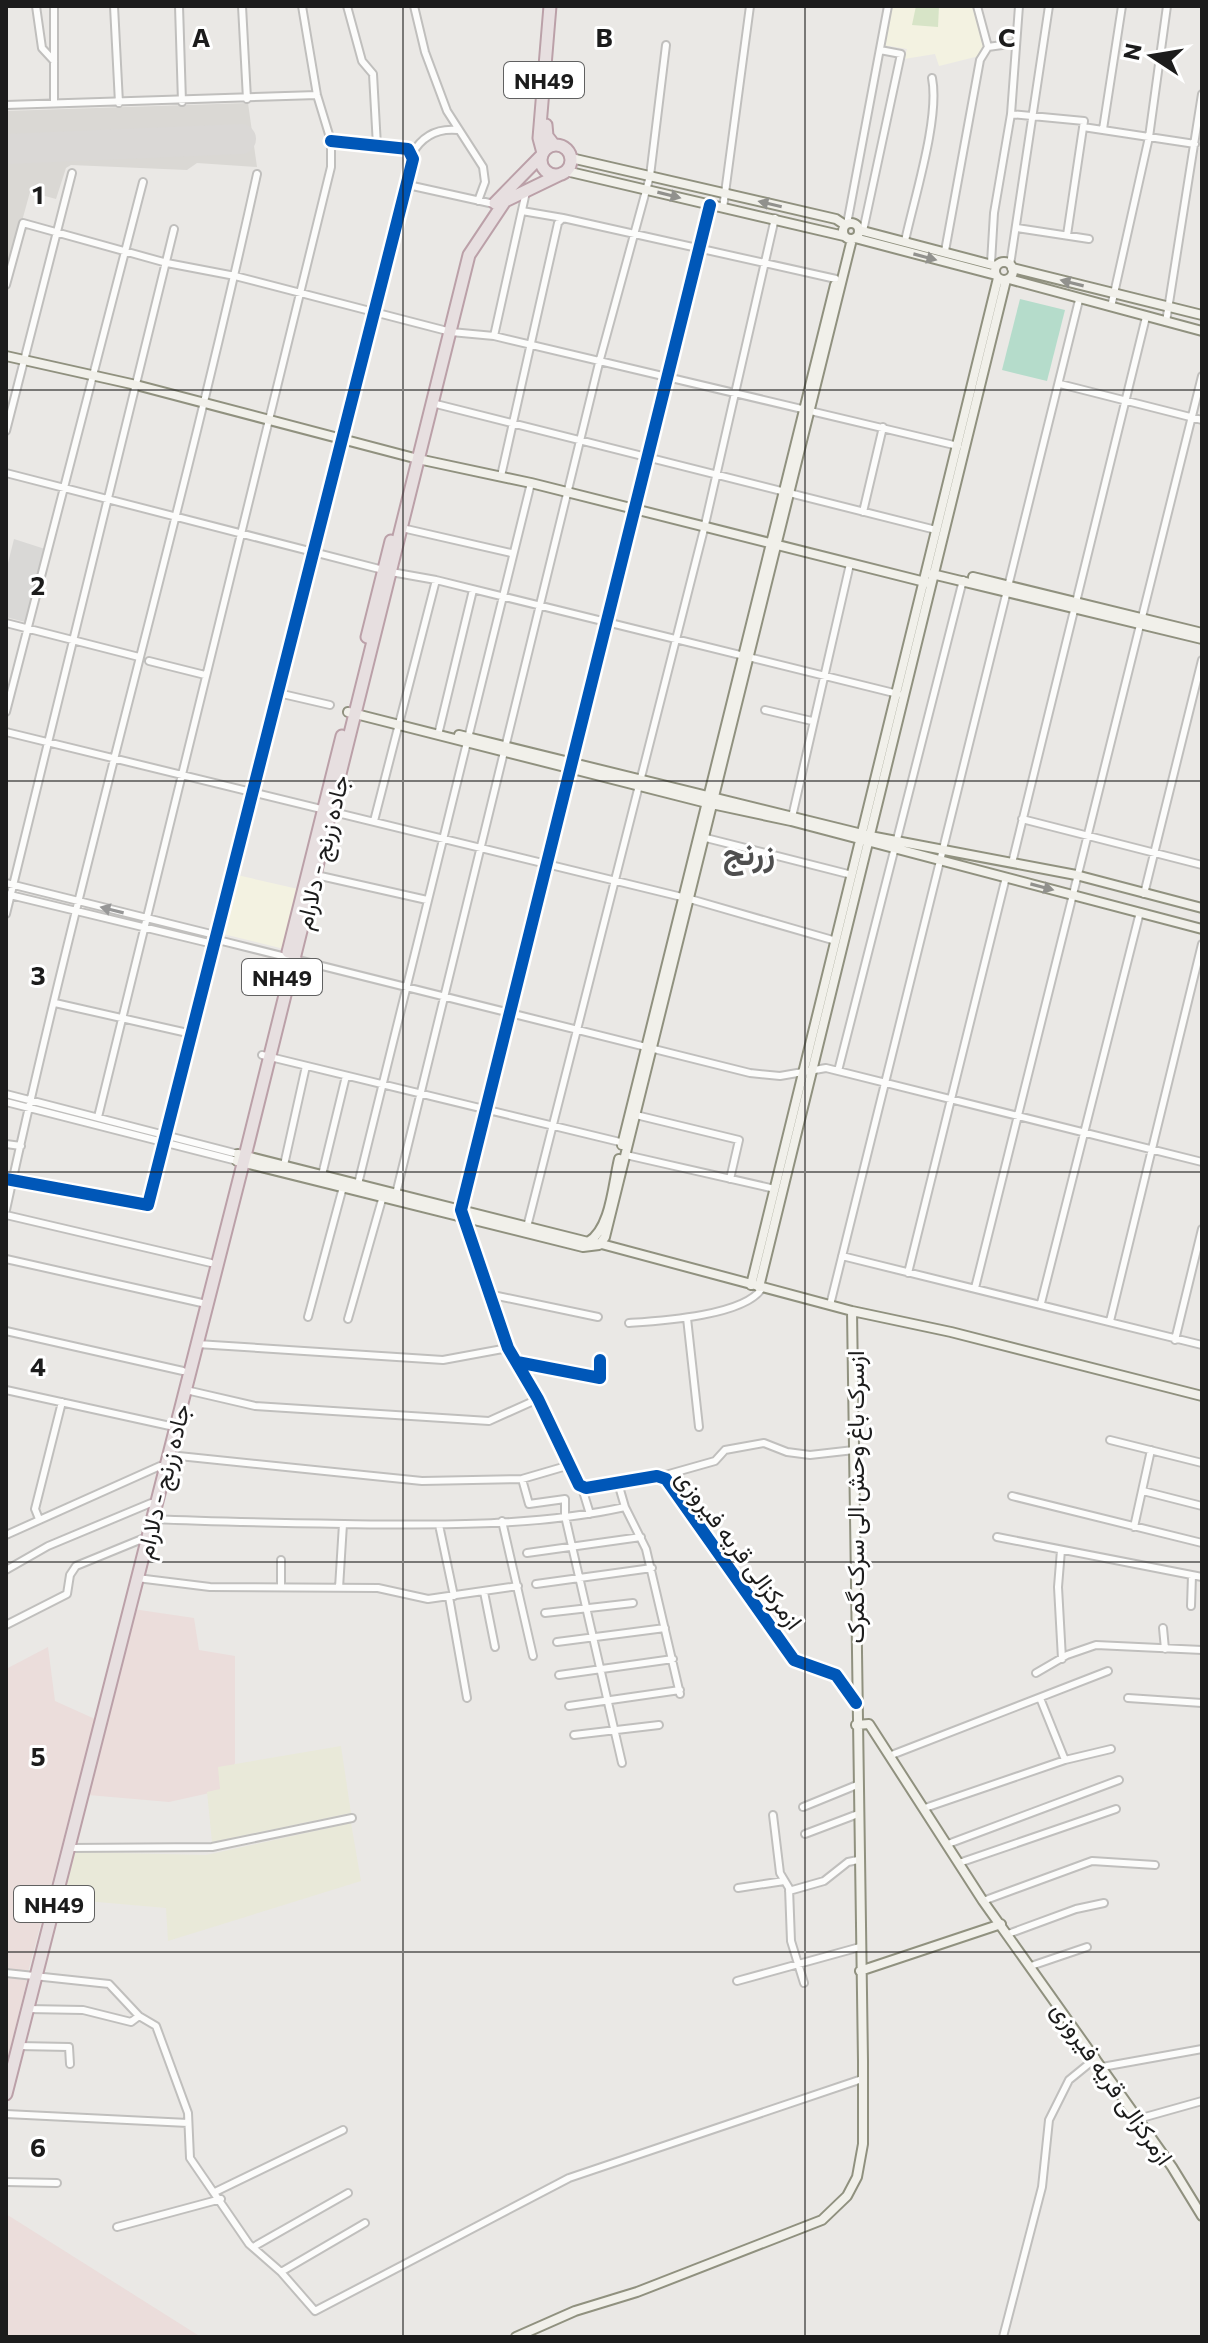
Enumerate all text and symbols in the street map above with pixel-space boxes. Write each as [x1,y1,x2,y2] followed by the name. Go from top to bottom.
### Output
[1112,16,1192,96] north arrow
[192,21,211,52] text: A
[595,21,613,52] text: B
[998,21,1016,52] text: C
[1117,41,1147,63] text: N
[504,62,584,98] road number: NH49
[32,178,44,209] text: 1
[657,189,682,202] one-way arrow
[758,197,783,210] one-way arrow
[913,251,938,263] one-way arrow
[1059,276,1084,288] one-way arrow
[31,569,45,600] text: 2
[288,772,358,933] street label: جاده زرنج - دلارام
[723,832,775,876] district label: زرنج
[1031,881,1055,894] one-way arrow
[99,903,124,915] one-way arrow
[30,959,46,990] text: 3
[242,959,322,995] road number: NH49
[30,1350,46,1381] text: 4
[840,1351,872,1643] street label: ازسرک باغ وحش الی سرک گمرک
[129,1401,199,1562] street label: جاده زرنج - دلارام
[669,1463,810,1636] street label: ازمرکزالی قریه فیروزی
[30,1740,46,1771] text: 5
[14,1886,94,1922] road number: NH49
[1044,1996,1180,2171] street label: ازمرکزالی قریه فیروزی
[30,2131,46,2162] text: 6

